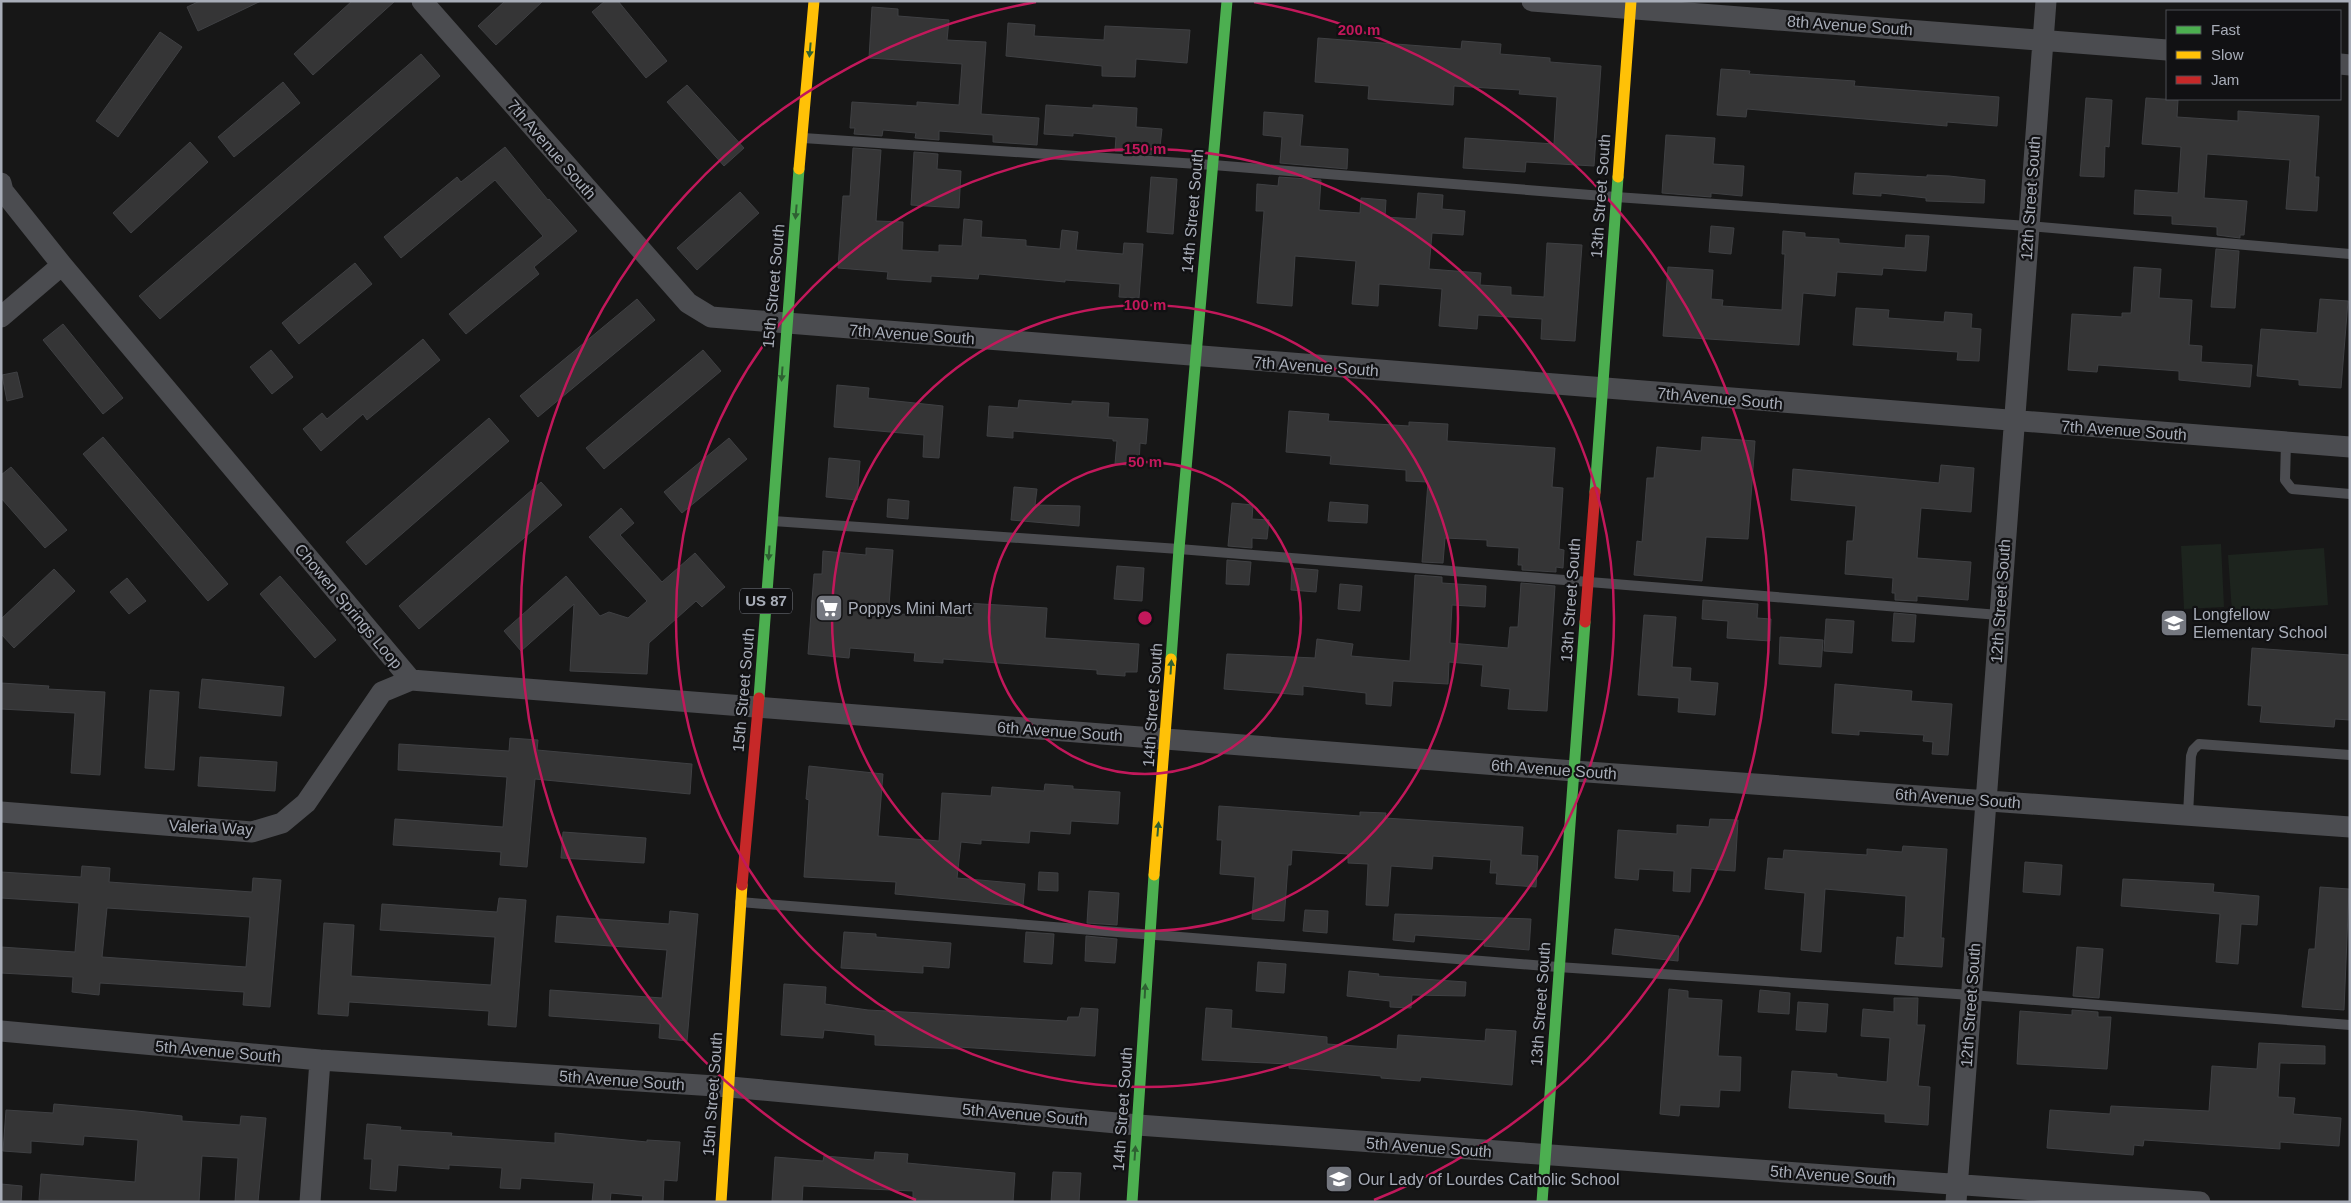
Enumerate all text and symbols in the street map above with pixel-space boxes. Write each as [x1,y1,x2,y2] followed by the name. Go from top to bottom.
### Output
[2166,10,2341,100] legend
[1787,13,1913,38] street label: 8th Avenue South
[1338,21,1380,38] text: 200 m
[2211,21,2241,38] text: Fast
[806,42,814,58] one-way arrow
[2211,46,2244,63] text: Slow
[2211,71,2239,88] text: Jam
[504,96,599,202] street label: 7th Avenue South
[1588,133,1613,259] street label: 13th Street South
[2018,135,2043,261] street label: 12th Street South
[1124,140,1166,157] text: 150 m
[1179,148,1206,274] street label: 14th Street South
[791,204,799,220] one-way arrow
[760,223,787,349] street label: 15th Street South
[1124,296,1166,313] text: 100 m
[849,322,975,347] street label: 7th Avenue South
[1253,354,1379,379] street label: 7th Avenue South
[778,366,786,382] one-way arrow
[1656,385,1783,412] street label: 7th Avenue South
[2061,418,2187,443] street label: 7th Avenue South
[1128,453,1162,470] text: 50 m
[1558,537,1583,663] street label: 13th Street South
[1988,538,2013,664] street label: 12th Street South
[292,541,406,672] street label: Chowen Springs Loop
[765,545,773,561] one-way arrow
[740,588,792,614] road number: US 87
[814,593,844,623] supermarket icon: Poppys Mini Mart
[848,600,972,617] place label: Poppys Mini Mart
[2193,606,2327,641] place label: Longfellow Elementary School
[2159,608,2189,638] school or university icon: Longfellow Elementary School
[1136,609,1154,627] centre of rings
[730,627,757,753] street label: 15th Street South
[1140,642,1165,768] street label: 14th Street South
[1167,659,1175,675] one-way arrow
[997,719,1123,744] street label: 6th Avenue South
[1491,757,1617,782] street label: 6th Avenue South
[1895,786,2021,811] street label: 6th Avenue South
[168,817,254,838] street label: Valeria Way
[1154,821,1162,837] one-way arrow
[1528,941,1553,1067] street label: 13th Street South
[1958,942,1983,1068] street label: 12th Street South
[1142,983,1150,999] one-way arrow
[700,1031,725,1157] street label: 15th Street South
[154,1038,281,1065] street label: 5th Avenue South
[1110,1046,1135,1172] street label: 14th Street South
[559,1068,685,1093] street label: 5th Avenue South
[961,1101,1088,1128] street label: 5th Avenue South
[1366,1135,1492,1160] street label: 5th Avenue South
[1132,1145,1140,1161] one-way arrow
[1770,1163,1896,1188] street label: 5th Avenue South
[1324,1164,1354,1194] school or university icon: Our Lady of Lourdes Catholic School
[1358,1171,1619,1188] place label: Our Lady of Lourdes Catholic School

